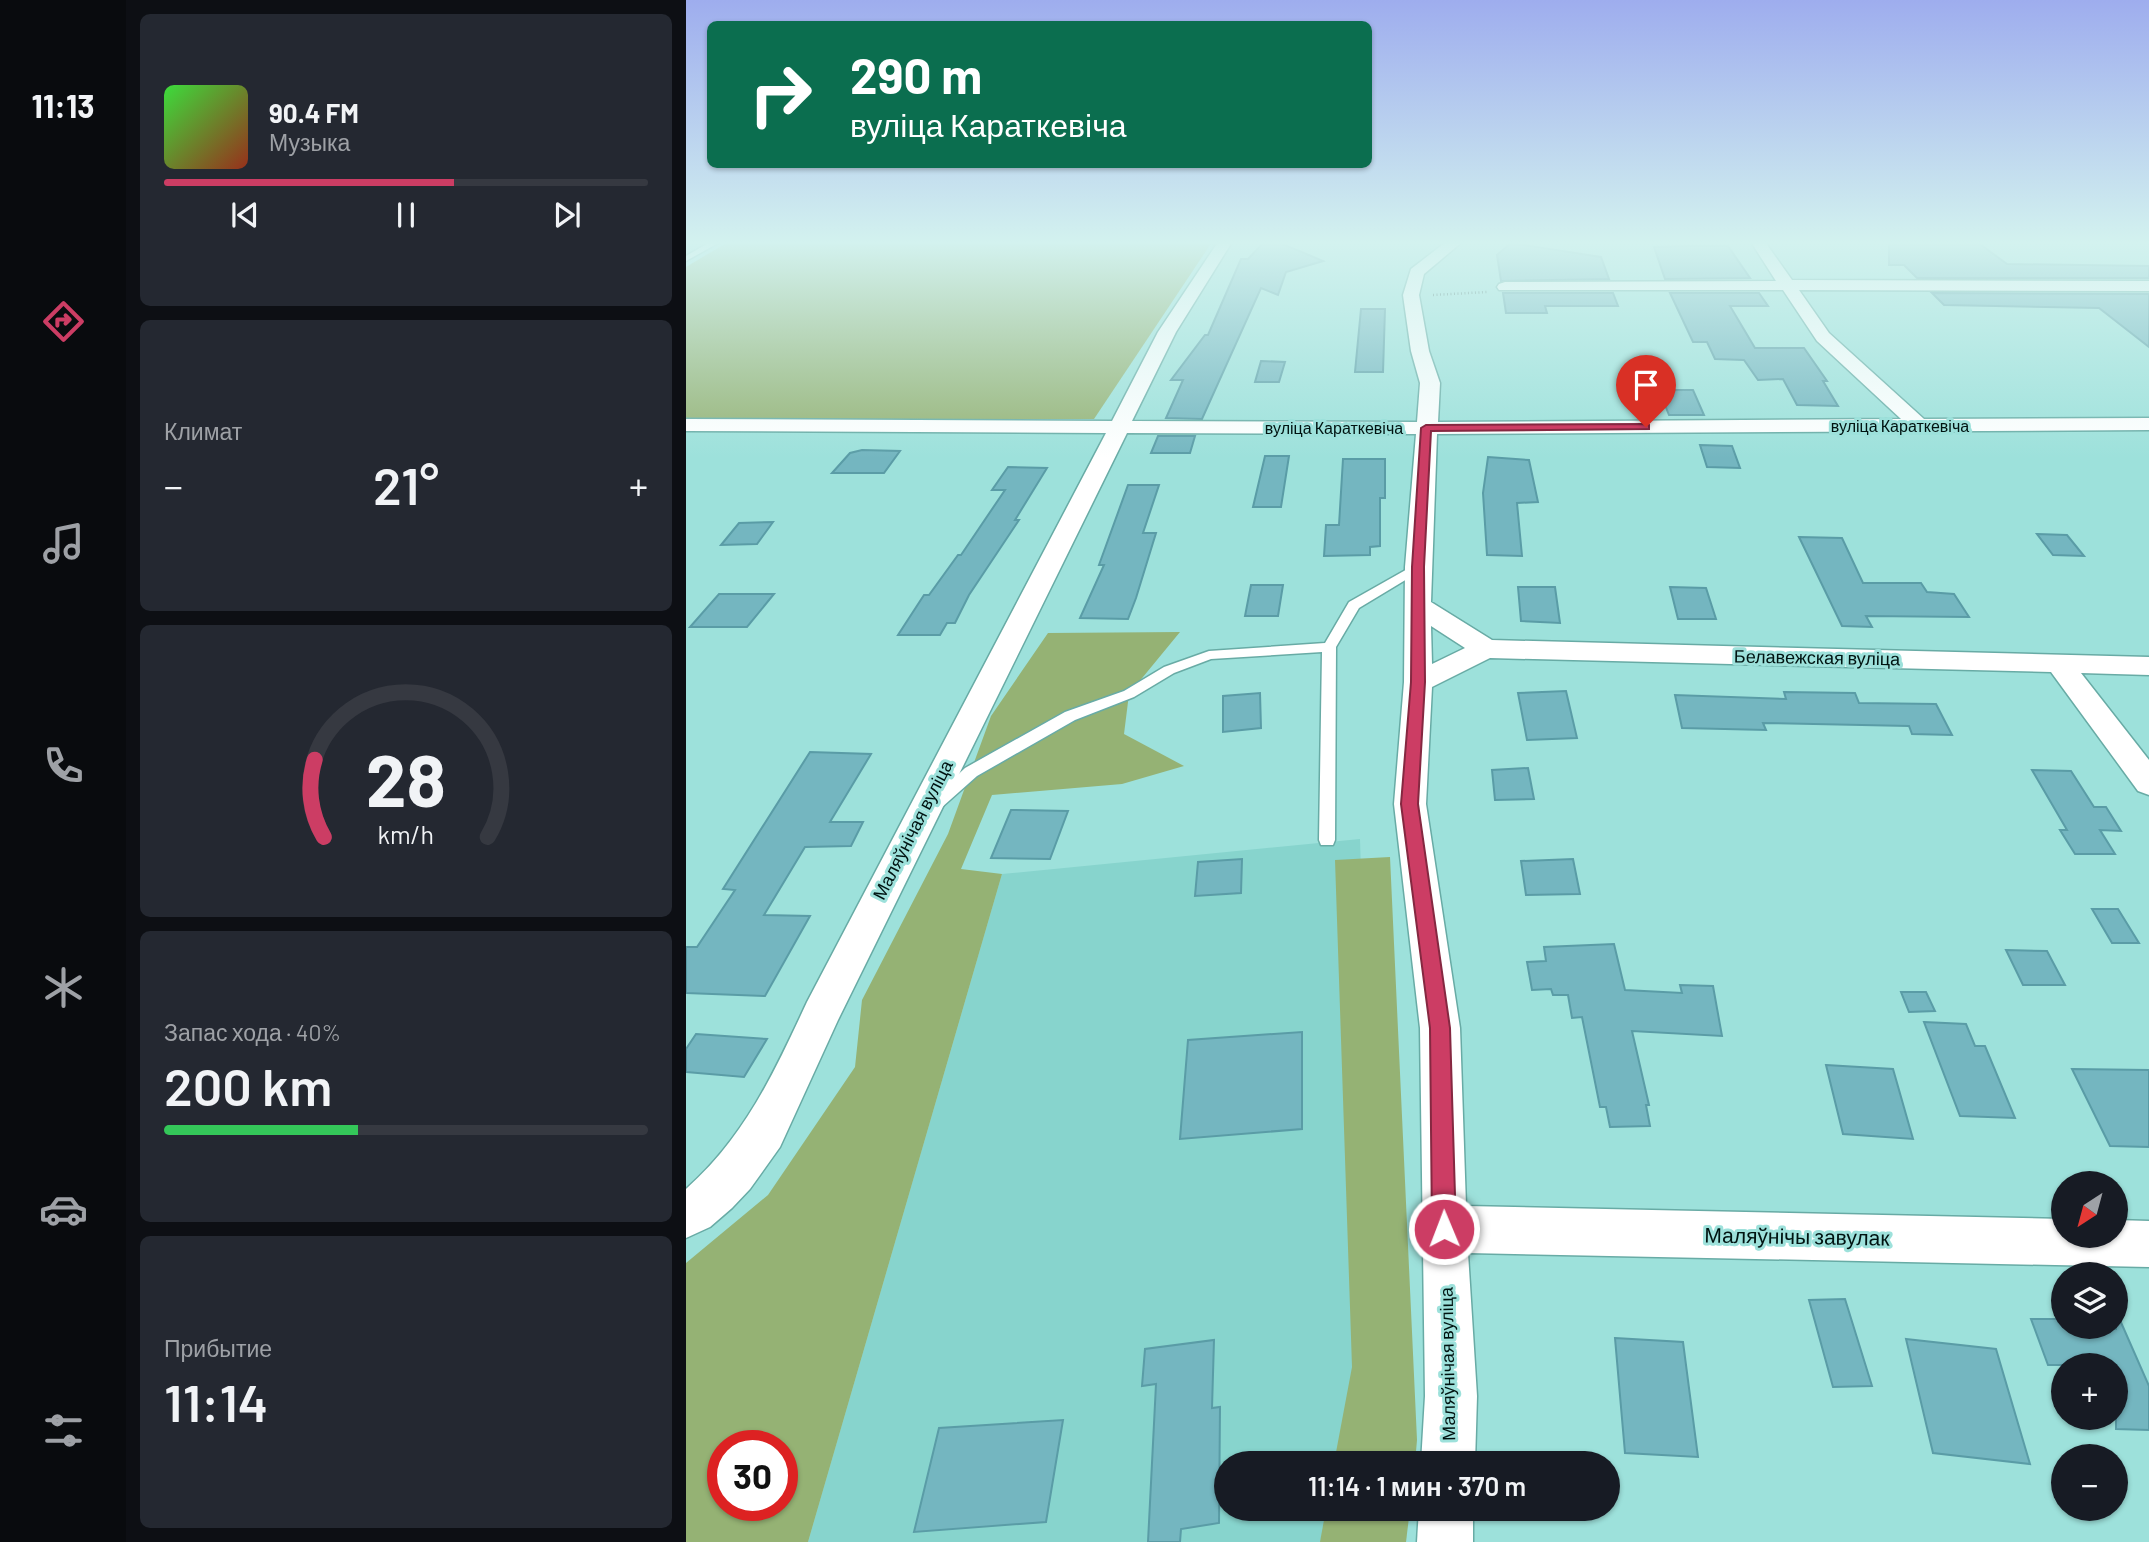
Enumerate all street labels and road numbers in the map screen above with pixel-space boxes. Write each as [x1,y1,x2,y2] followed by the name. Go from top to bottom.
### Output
[1831,416,1969,435] street label: вуліца Караткевіча
[1265,418,1403,437] street label: вуліца Караткевіча
[1734,645,1901,669] street label: Белавежская вуліца
[867,755,957,903] street label: Маляўнічая вуліца
[1704,1221,1891,1250] street label: Маляўнічы завулак
[1435,1286,1459,1441] street label: Маляўнічая вуліца

